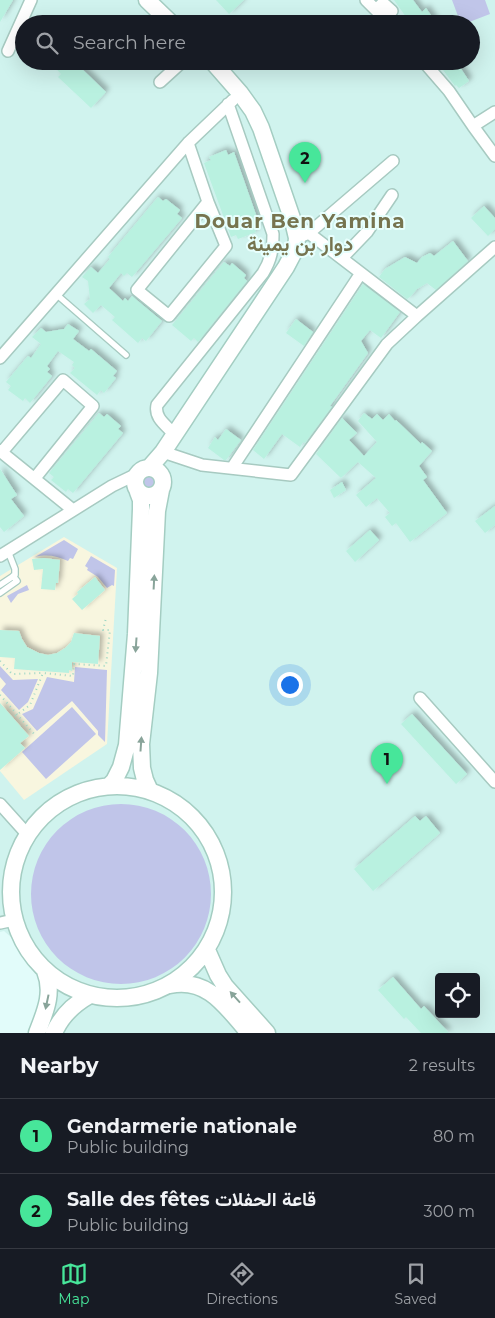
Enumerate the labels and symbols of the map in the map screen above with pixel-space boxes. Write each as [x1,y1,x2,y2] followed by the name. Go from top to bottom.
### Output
[289,142,321,183] pin: 2
[194,209,406,257] district label: Douar Ben Yamina دوار بن يمينة
[150,573,158,589] one-way arrow
[131,637,139,653] one-way arrow
[277,672,303,698] your location
[138,735,146,751] one-way arrow
[371,743,403,784] pin: 1
[229,990,240,1003] one-way arrow
[43,995,51,1010] one-way arrow

